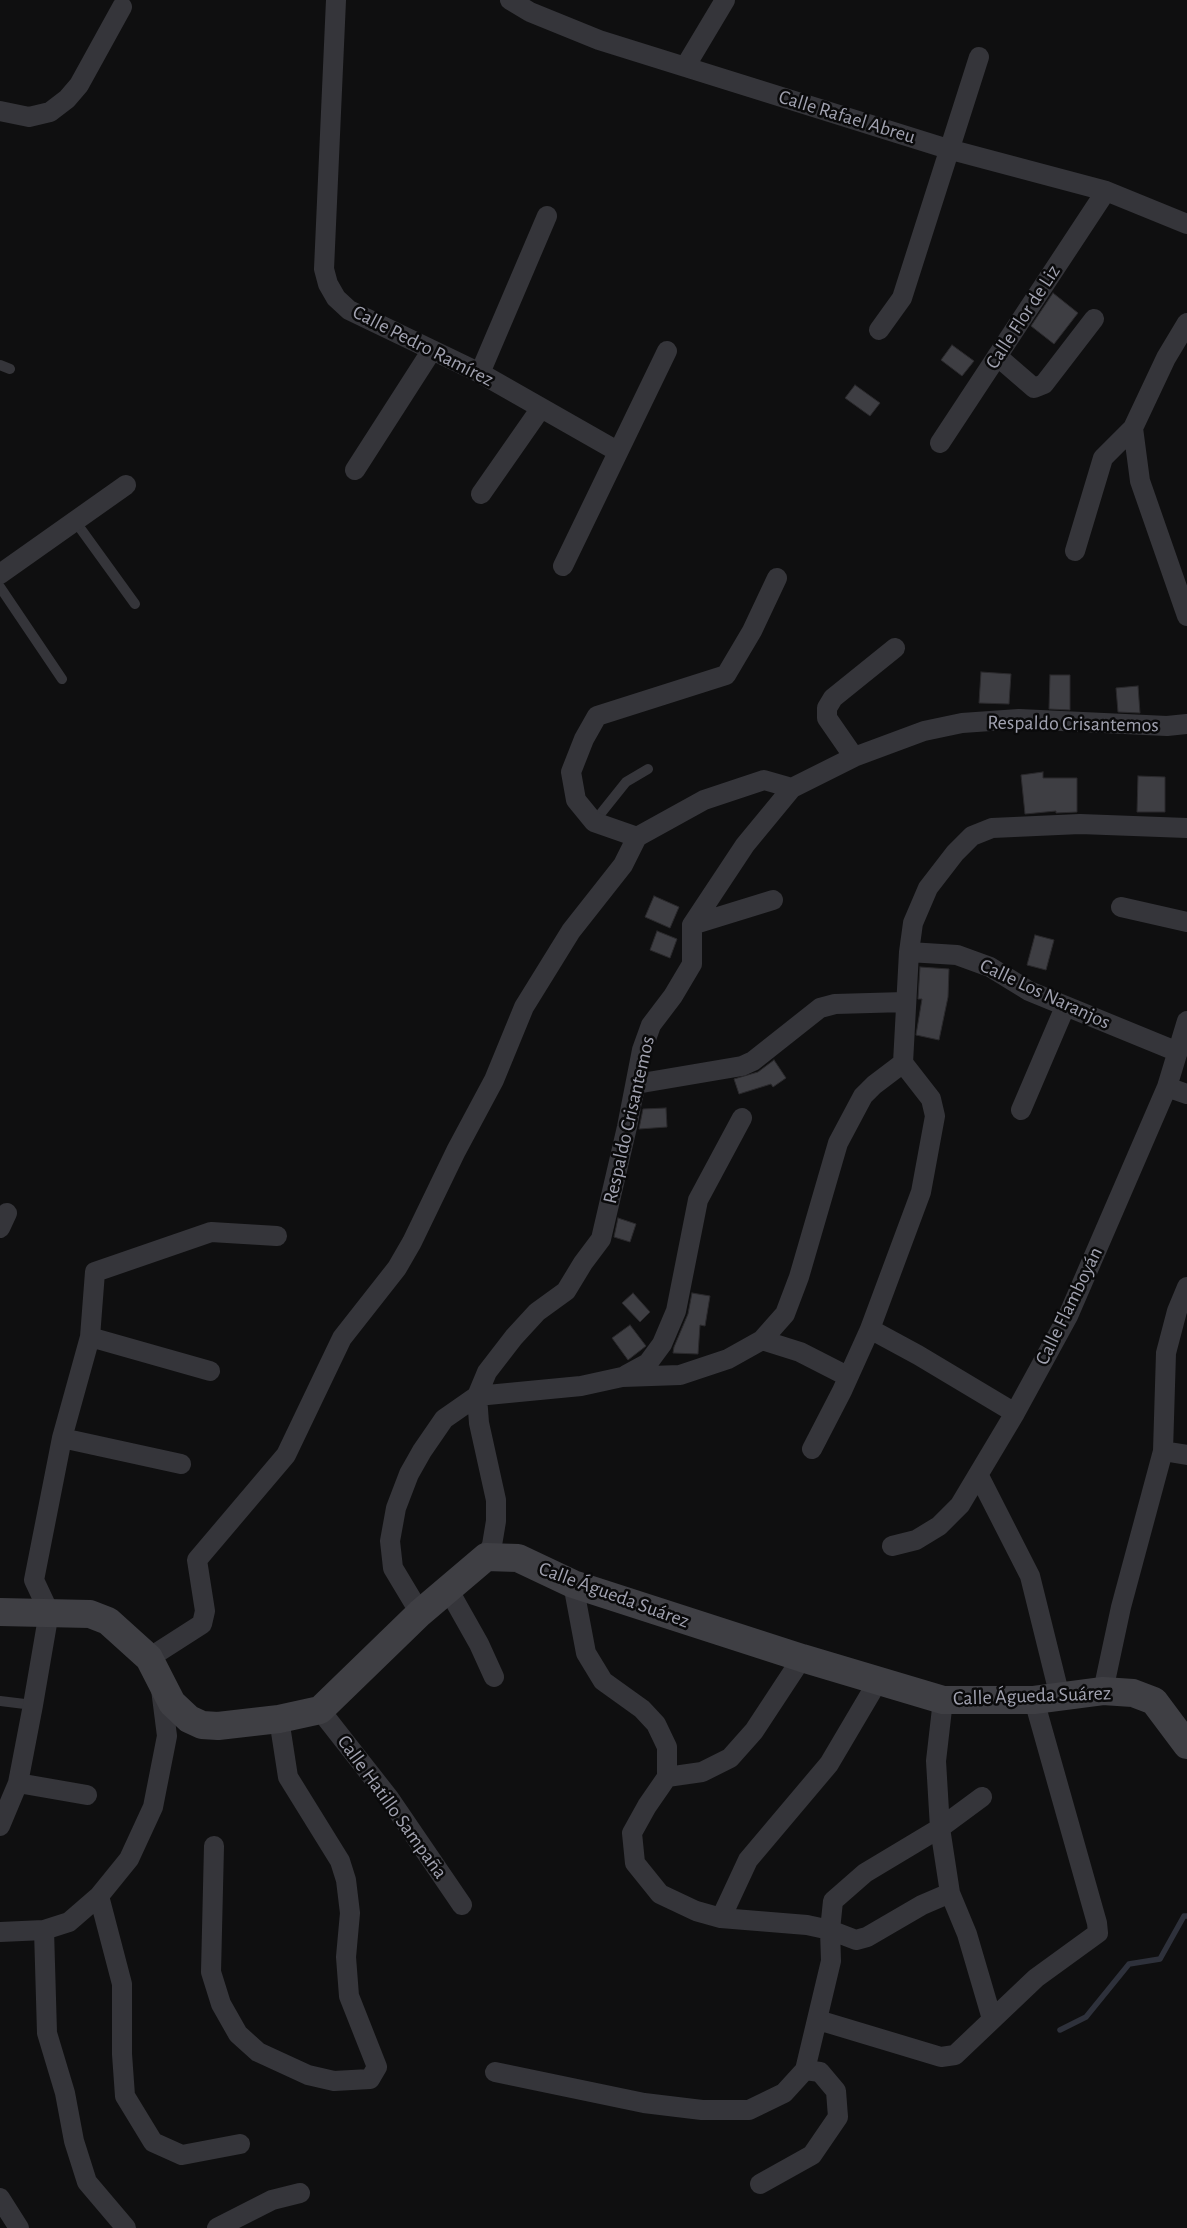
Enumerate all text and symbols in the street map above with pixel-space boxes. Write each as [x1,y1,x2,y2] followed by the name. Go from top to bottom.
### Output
[776,85,918,149] street label: Calle Rafael Abreu
[980,260,1066,374] street label: Calle Flor de Liz
[348,300,498,392] street label: Calle Pedro Ramírez
[987,711,1159,737] street label: Respaldo Crisantemos
[976,953,1114,1035] street label: Calle Los Naranjos
[598,1034,660,1206] street label: Respaldo Crisantemos
[1030,1243,1108,1369] street label: Calle Flamboyán
[536,1557,692,1633] street label: Calle Águeda Suárez
[953,1681,1111,1711] street label: Calle Águeda Suárez
[332,1731,452,1883] street label: Calle Hatillo Sampaña

